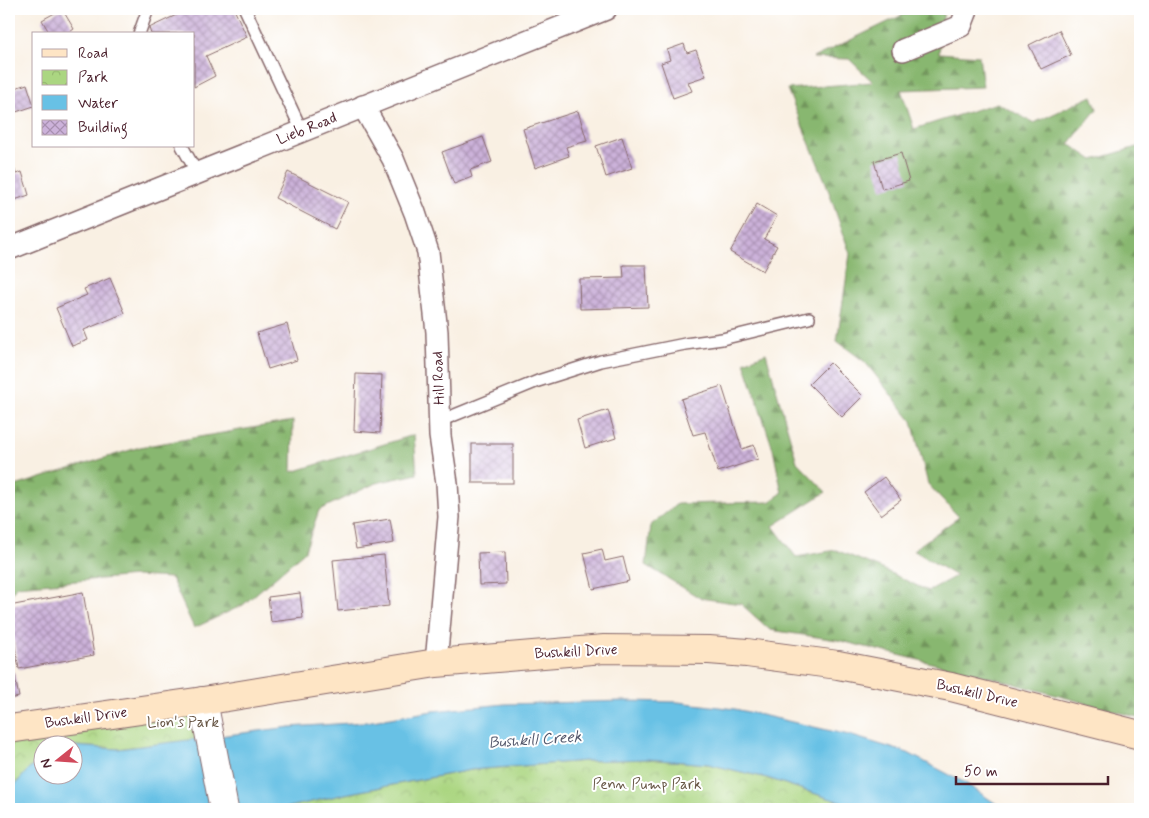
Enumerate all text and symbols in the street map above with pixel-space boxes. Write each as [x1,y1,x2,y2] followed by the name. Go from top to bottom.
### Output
[32,32,195,148] legend
[78,44,108,64] text: Road
[78,68,108,88] text: Park
[78,94,118,114] text: Water
[274,108,340,150] street label: Lieb Road
[78,118,128,139] text: Building
[428,351,450,405] street label: Hill Road
[534,640,618,664] street label: Bushkill Drive
[934,675,1020,713] street label: Bushkill Drive
[44,702,129,734] street label: Bushkill Drive
[147,713,219,733] park label: Lion's Park
[488,726,582,754] water label: Bushkill Creek
[32,736,82,786] north arrow
[956,753,1109,785] scale bar
[37,756,56,771] text: N
[964,762,998,782] text: 50 m
[593,775,701,795] park label: Penn Pump Park

